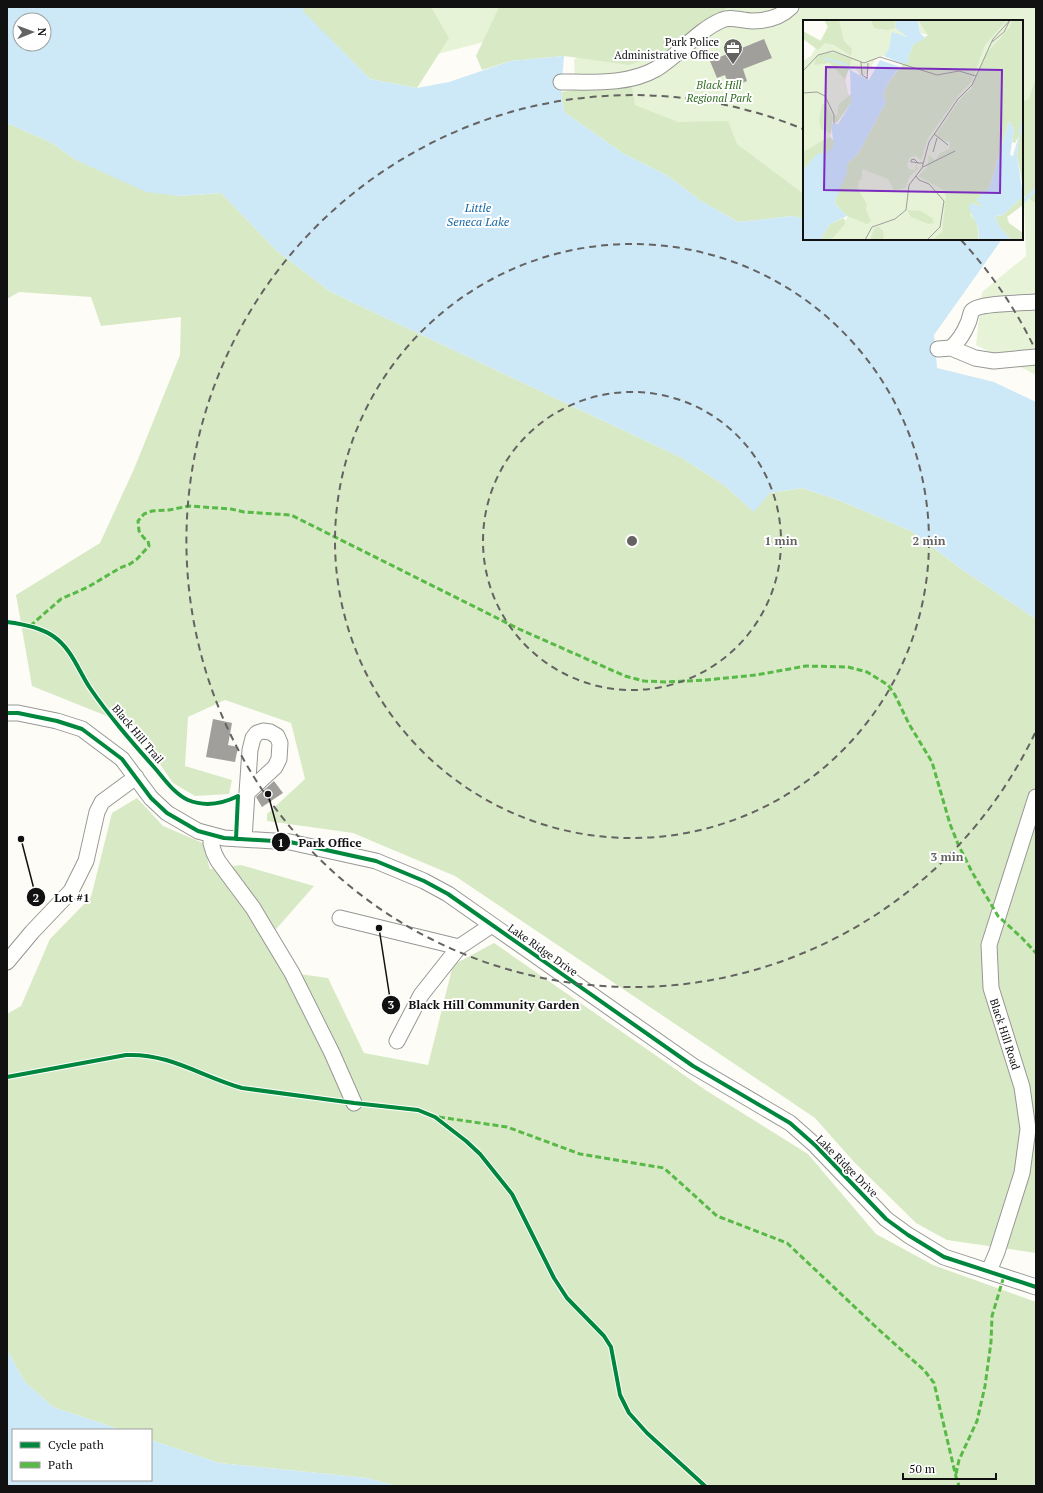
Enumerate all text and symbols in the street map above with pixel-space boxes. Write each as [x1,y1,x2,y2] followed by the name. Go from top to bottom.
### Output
[12,12,52,52] north arrow
[803,20,1023,240] inset map
[35,28,49,37] text: N
[614,35,719,62] place label: Park Police Administrative Office
[722,37,744,65] office icon: Park Police Administrative Office
[685,78,752,105] park label: Black Hill Regional Park
[447,200,510,229] water label: Little Seneca Lake
[765,533,798,548] text: 1 min
[913,533,946,548] text: 2 min
[625,534,639,548] centre of rings
[109,702,167,766] street label: Black Hill Trail
[271,830,370,854] callout: Park Office
[278,835,284,850] text: 1
[298,835,362,850] text: Park Office
[931,849,964,864] text: 3 min
[26,885,97,909] callout: Lot #1
[33,890,40,905] text: 2
[54,890,90,905] text: Lot #1
[505,921,581,980] street label: Lake Ridge Drive
[381,993,588,1017] callout: Black Hill Community Garden
[388,997,395,1012] text: 3
[409,997,580,1012] text: Black Hill Community Garden
[987,997,1023,1071] street label: Black Hill Road
[813,1132,881,1200] street label: Lake Ridge Drive
[12,1429,152,1481] legend
[48,1437,104,1452] text: Cycle path
[903,1455,996,1481] scale bar
[48,1457,73,1472] text: Path
[909,1461,936,1476] text: 50 m

